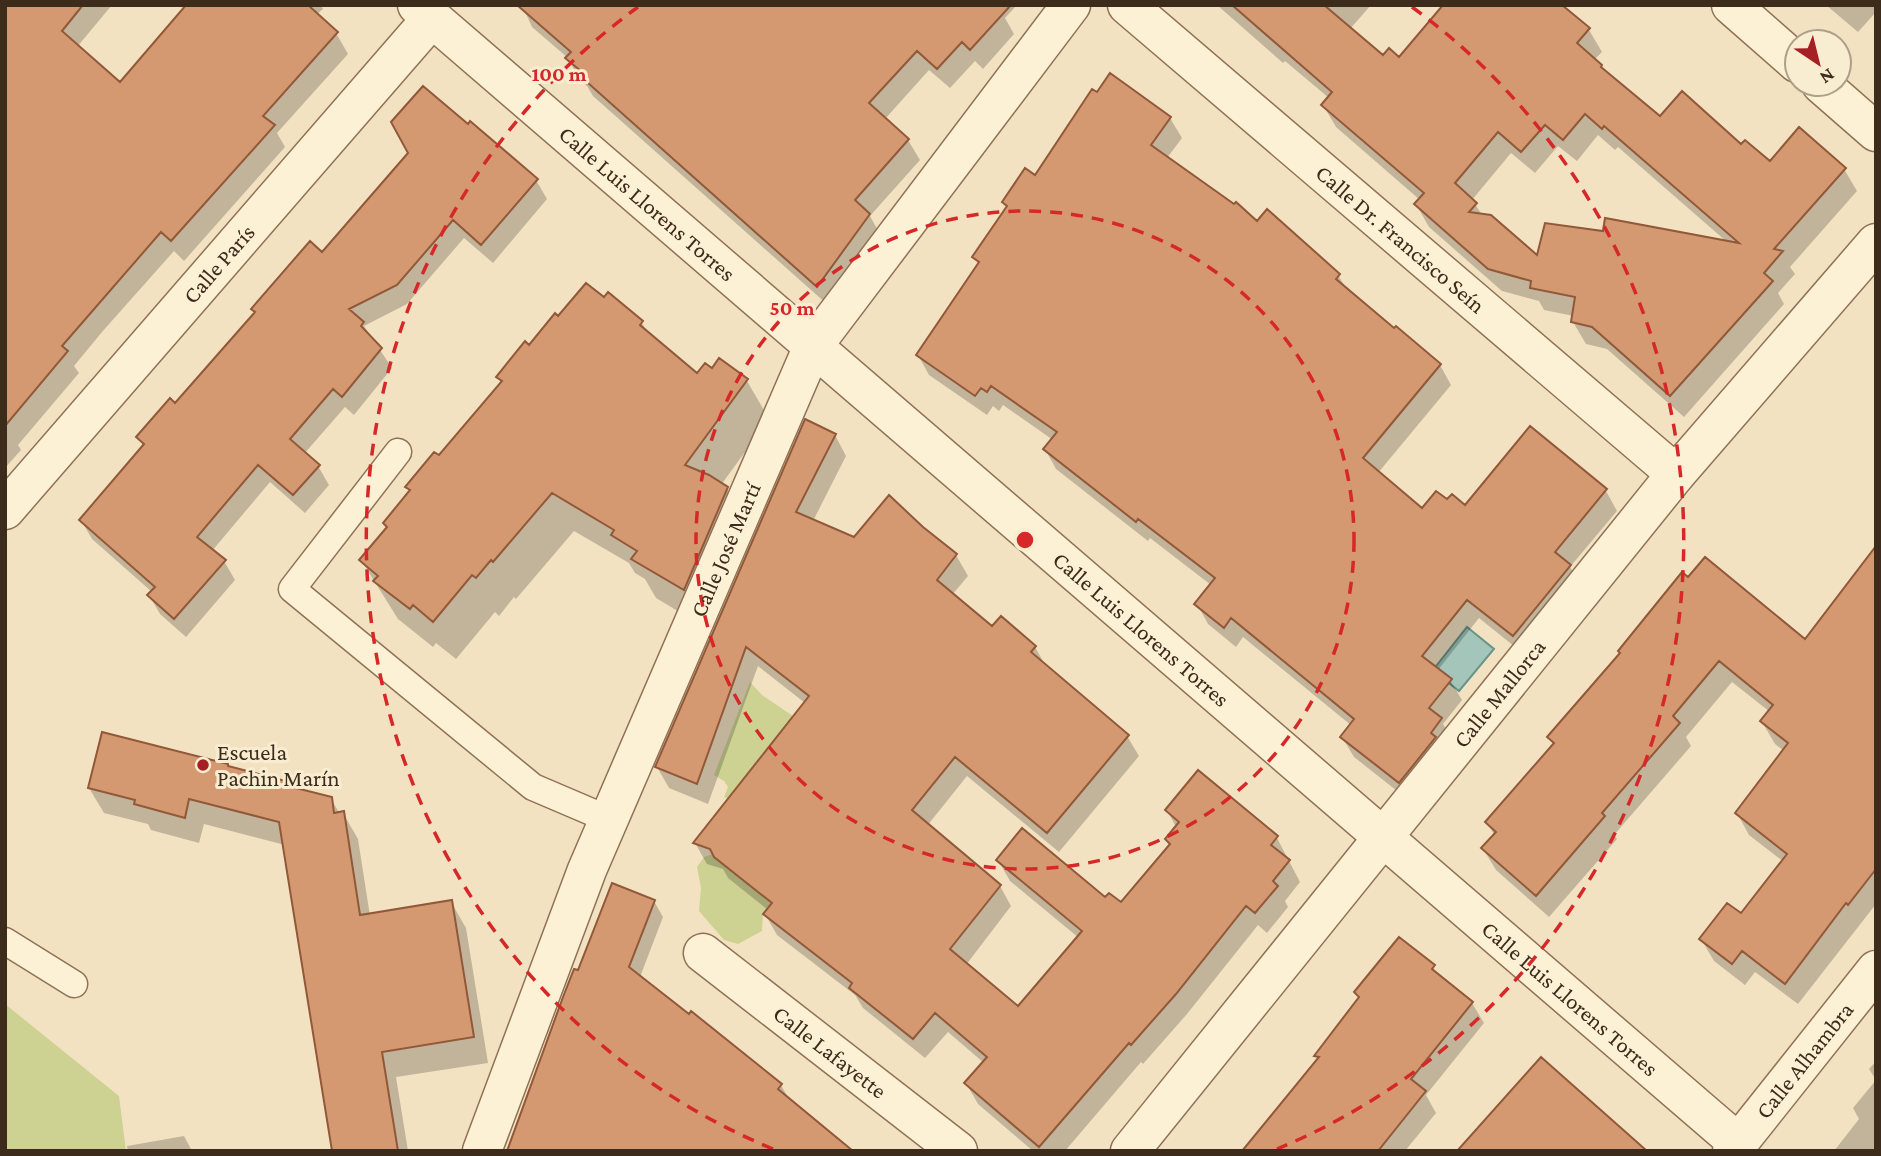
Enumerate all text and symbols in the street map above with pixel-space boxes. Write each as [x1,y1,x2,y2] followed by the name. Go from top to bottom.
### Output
[1783,28,1853,98] north arrow
[531,62,587,86] text: 100 m
[1816,64,1839,89] text: N
[554,120,741,286] street label: Calle Luis Llorens Torres
[1311,159,1491,318] street label: Calle Dr. Francisco Seín
[177,219,260,308] street label: Calle París
[770,296,815,320] text: 50 m
[685,477,766,621] street label: Calle José Martí
[1013,528,1037,552] centre of rings
[1048,546,1235,712] street label: Calle Luis Llorens Torres
[1448,634,1551,753] street label: Calle Mallorca
[217,739,340,791] place label: Escuela Pachin Marín
[195,757,211,773] marker: Escuela Pachin Marín
[1477,915,1663,1081] street label: Calle Luis Llorens Torres
[1750,996,1859,1124] street label: Calle Alhambra
[769,1000,892,1104] street label: Calle Lafayette

